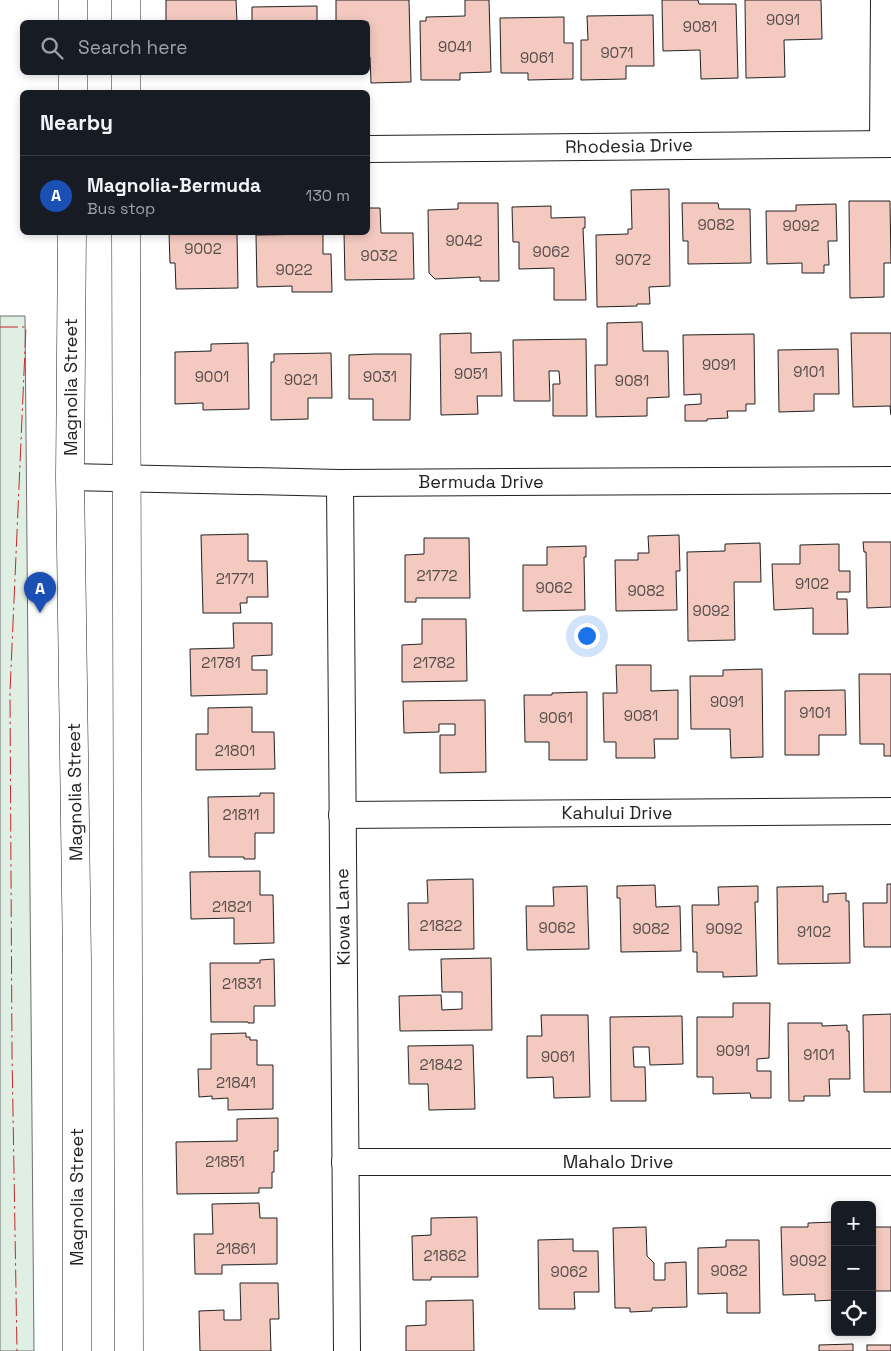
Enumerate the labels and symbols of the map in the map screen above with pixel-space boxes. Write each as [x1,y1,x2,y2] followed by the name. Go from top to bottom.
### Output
[766,10,800,29] house number: 9091
[683,17,717,36] house number: 9081
[438,37,472,56] house number: 9041
[600,43,634,62] house number: 9071
[520,48,554,67] house number: 9061
[565,133,693,158] street label: Rhodesia Drive
[697,215,735,234] house number: 9082
[782,216,820,235] house number: 9092
[445,231,483,250] house number: 9042
[184,239,222,258] house number: 9002
[533,242,569,261] house number: 9062
[361,246,397,265] house number: 9032
[615,250,651,269] house number: 9072
[276,260,312,279] house number: 9022
[59,318,82,456] street label: Magnolia Street
[702,355,736,374] house number: 9091
[793,362,825,381] house number: 9101
[454,364,488,383] house number: 9051
[195,367,229,386] house number: 9001
[363,367,397,386] house number: 9031
[284,370,318,389] house number: 9021
[615,371,649,390] house number: 9081
[418,470,544,493] street label: Bermuda Drive
[416,566,458,585] house number: 21772
[216,569,254,588] house number: 21771
[24,572,56,613] pin: A
[795,574,829,593] house number: 9102
[536,578,572,597] house number: 9062
[627,581,665,600] house number: 9082
[692,601,730,620] house number: 9092
[574,623,600,649] your location
[201,653,241,672] house number: 21781
[413,653,455,672] house number: 21782
[710,692,744,711] house number: 9091
[799,703,831,722] house number: 9101
[624,706,658,725] house number: 9081
[539,708,573,727] house number: 9061
[62,723,87,861] street label: Magnolia Street
[215,741,255,760] house number: 21801
[562,801,672,824] street label: Kahului Drive
[222,805,260,824] house number: 21811
[330,868,355,966] street label: Kiowa Lane
[212,897,252,916] house number: 21821
[420,916,462,935] house number: 21822
[539,918,575,937] house number: 9062
[632,919,670,938] house number: 9082
[705,919,743,938] house number: 9092
[797,922,831,941] house number: 9102
[222,974,262,993] house number: 21831
[716,1041,750,1060] house number: 9091
[803,1045,835,1064] house number: 9101
[541,1047,575,1066] house number: 9061
[419,1055,463,1074] house number: 21842
[216,1073,256,1092] house number: 21841
[65,1128,88,1266] street label: Magnolia Street
[563,1150,673,1173] street label: Mahalo Drive
[205,1152,245,1171] house number: 21851
[216,1239,256,1258] house number: 21861
[424,1246,466,1265] house number: 21862
[789,1251,827,1270] house number: 9092
[710,1261,748,1280] house number: 9082
[551,1262,587,1281] house number: 9062

